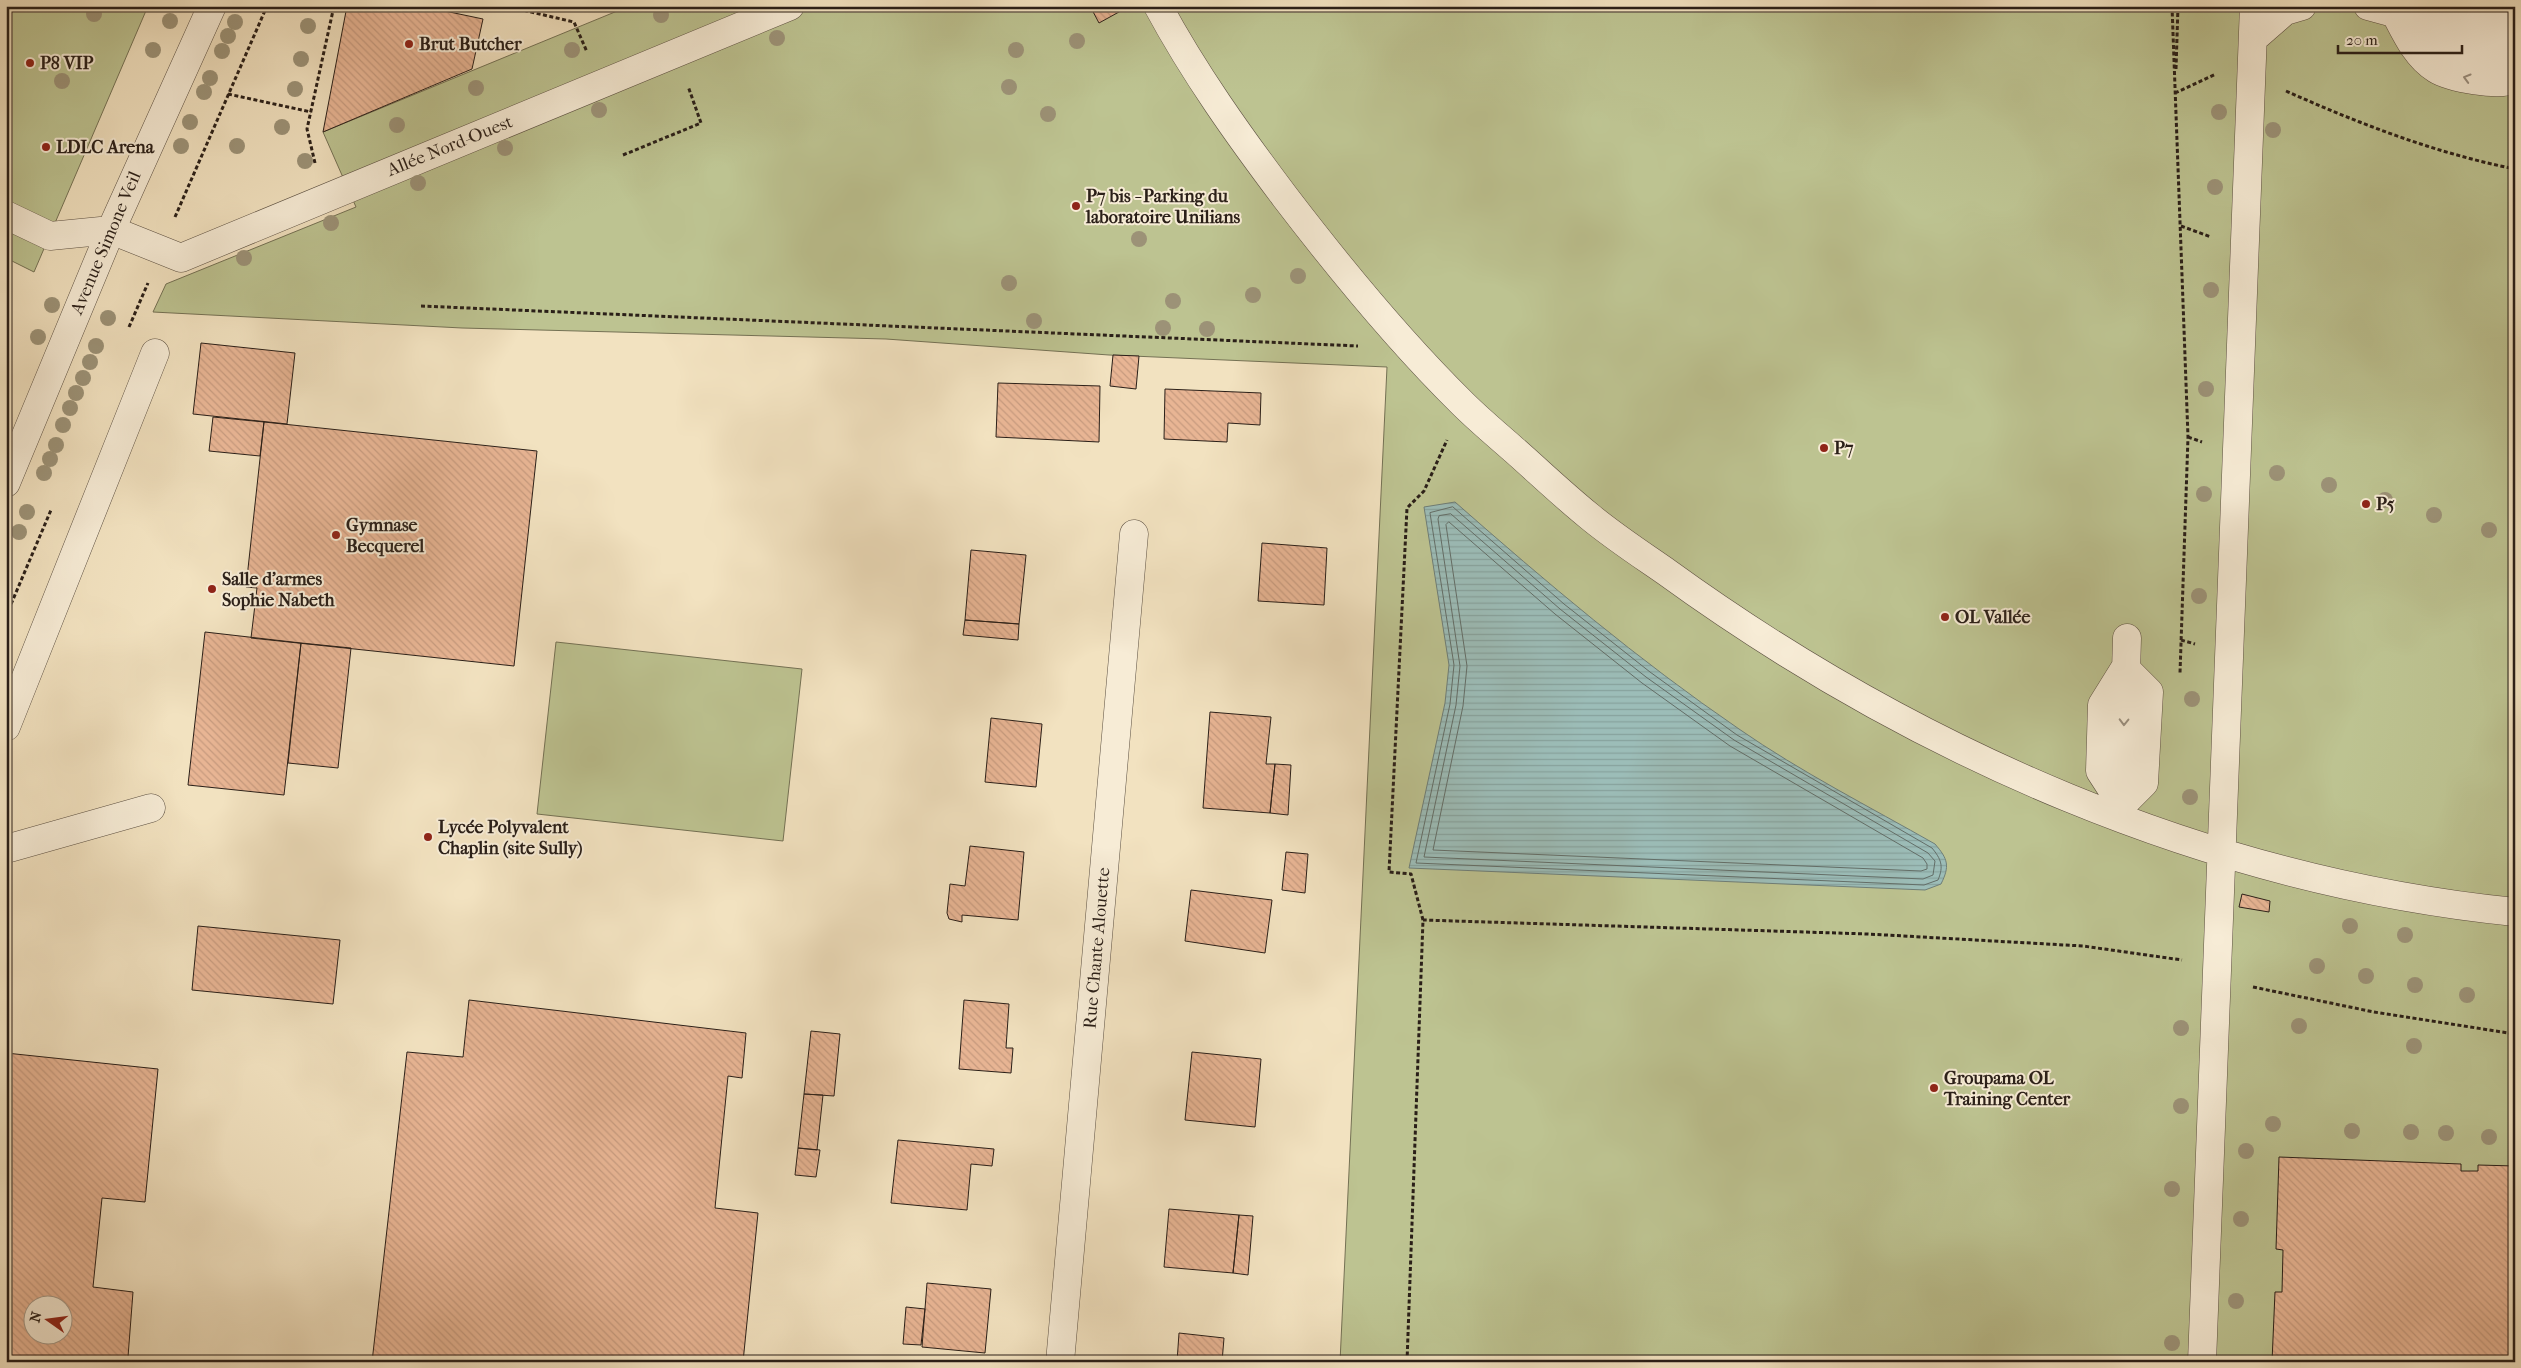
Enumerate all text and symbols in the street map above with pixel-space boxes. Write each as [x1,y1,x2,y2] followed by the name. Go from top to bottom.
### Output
[2338,22,2462,54] scale bar
[2346,31,2378,49] text: 20 m
[419,34,522,55] place label: Brut Butcher
[403,38,415,50] marker: Brut Butcher
[40,53,94,74] place label: P8 VIP
[24,57,36,69] marker: P8 VIP
[2464,74,2472,84] one-way arrow
[383,111,516,181] street label: Allée Nord-Ouest
[56,137,155,158] place label: LDLC Arena
[40,141,52,153] marker: LDLC Arena
[66,168,146,319] street label: Avenue Simone Veil
[1085,186,1241,228] place label: P7 bis - Parking du laboratoire Unilians
[1070,200,1082,212] marker: P7 bis - Parking du laboratoire Unilians
[1834,438,1854,459] place label: P7
[1818,442,1830,454] marker: P7
[2376,494,2395,515] place label: P5
[2360,498,2372,510] marker: P5
[346,515,425,557] place label: Gymnase Becquerel
[330,529,342,541] marker: Gymnase Becquerel
[222,569,335,611] place label: Salle d'armes Sophie Nabeth
[206,583,218,595] marker: Salle d'armes Sophie Nabeth
[1955,607,2030,628] place label: OL Vallée
[1939,611,1951,623] marker: OL Vallée
[2119,718,2129,726] one-way arrow
[438,817,582,859] place label: Lycée Polyvalent Chaplin (site Sully)
[422,831,434,843] marker: Lycée Polyvalent Chaplin (site Sully)
[1079,866,1115,1030] street label: Rue Chante Alouette
[1943,1068,2071,1110] place label: Groupama OL Training Center
[1928,1082,1940,1094] marker: Groupama OL Training Center
[22,1296,72,1346] north arrow
[26,1309,45,1324] text: N

